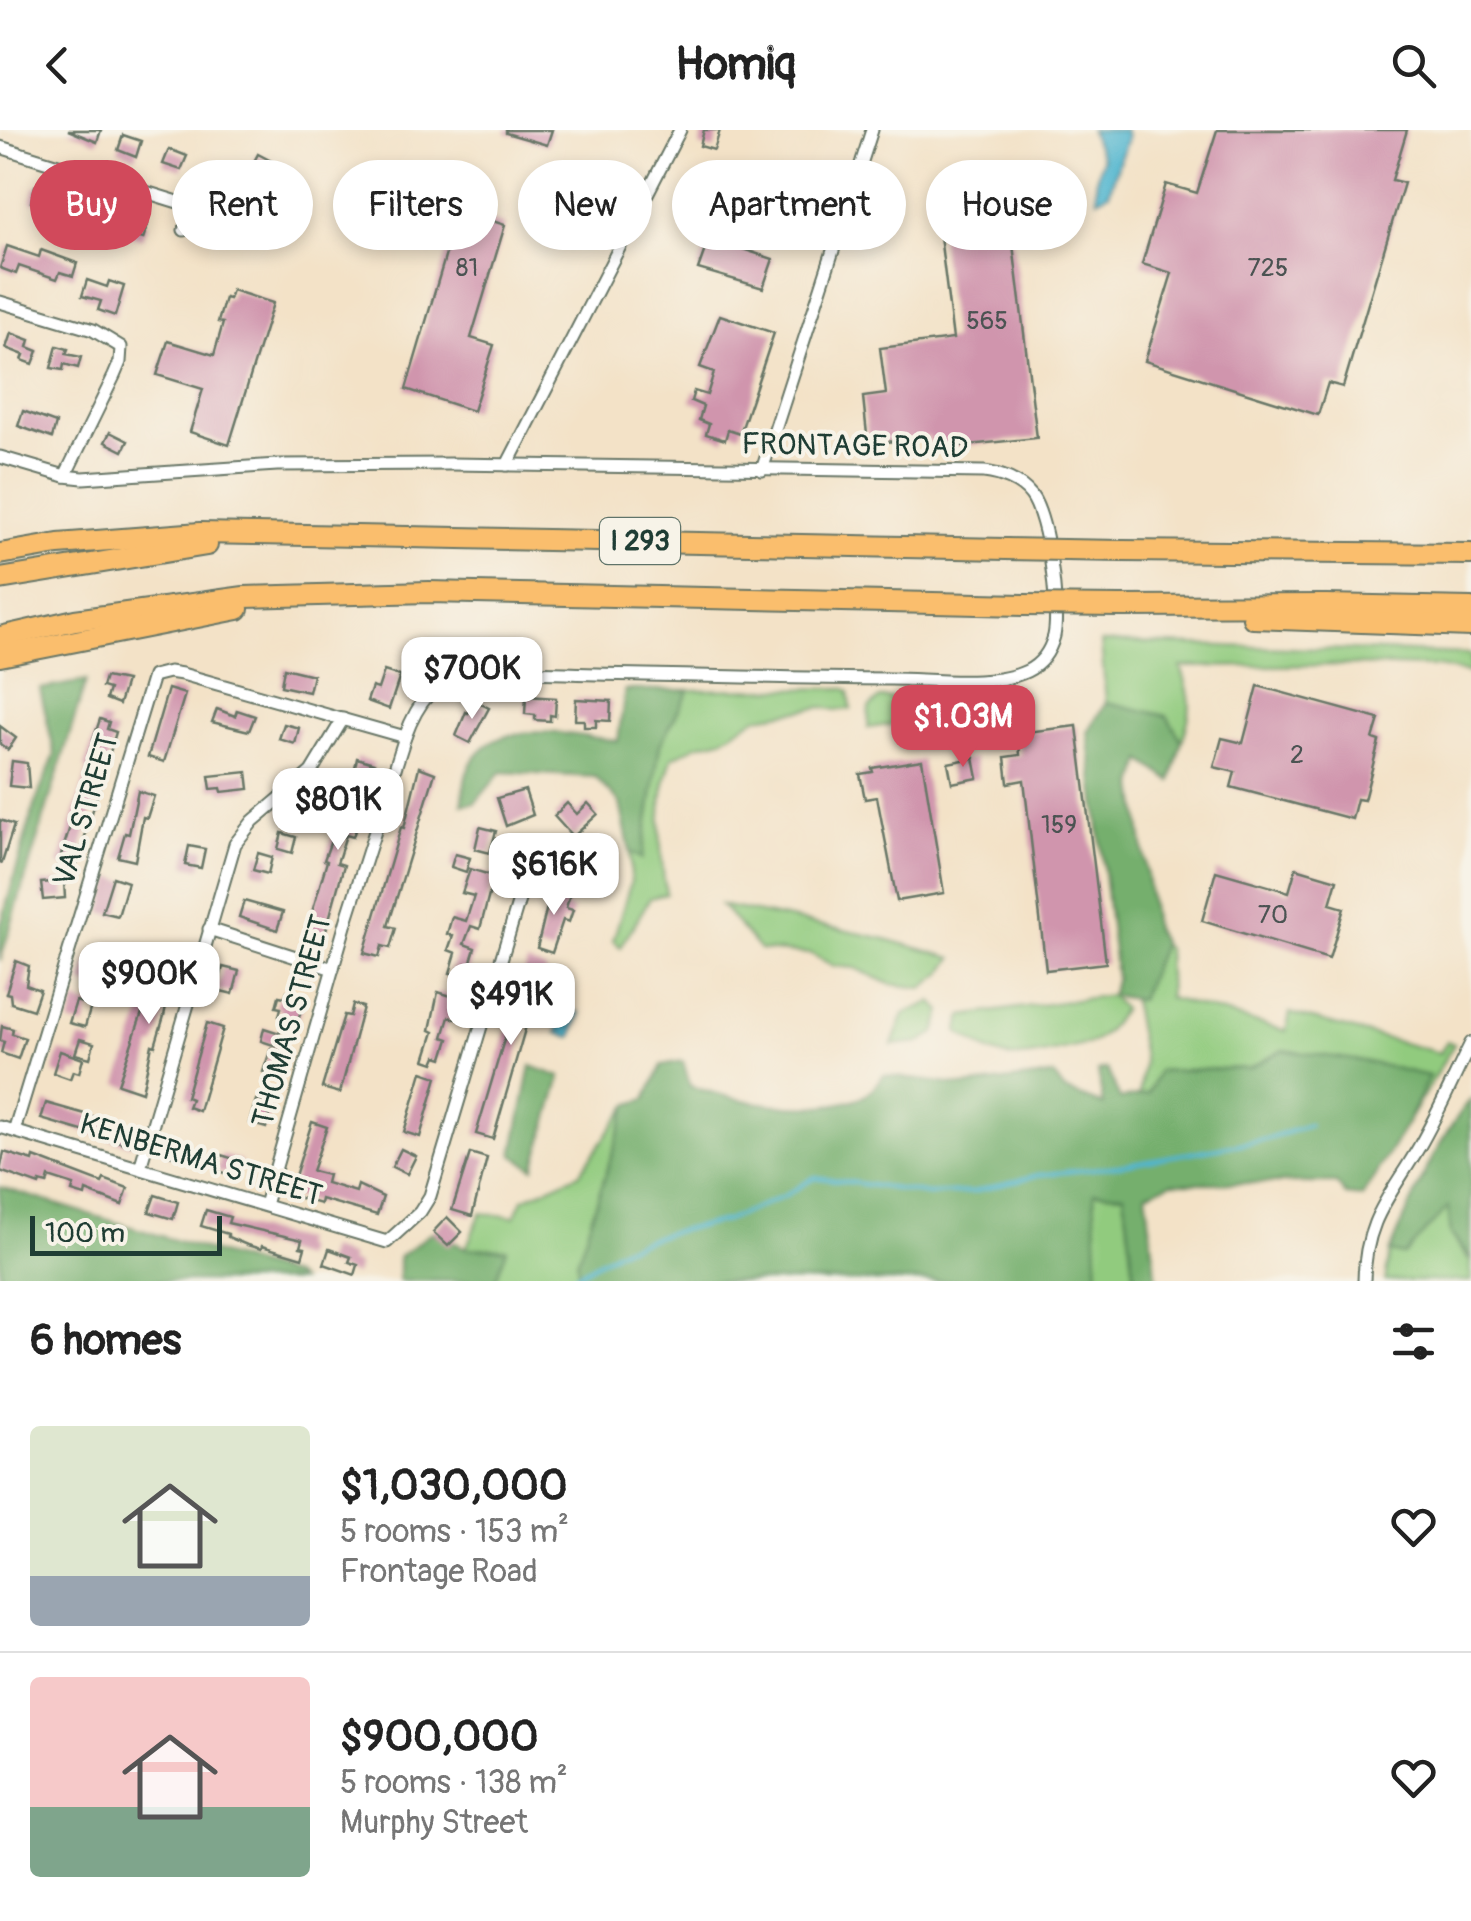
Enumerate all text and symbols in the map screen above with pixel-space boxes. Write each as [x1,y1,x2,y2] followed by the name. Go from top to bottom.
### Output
[675,37,796,93] text: Homiq
[30,38,85,93] icon: back
[1386,38,1441,93] icon: search
[30,160,152,250] chip: Buy
[172,160,313,250] chip: Rent
[333,160,498,250] chip: Filters
[518,160,652,250] chip: New
[672,160,906,250] chip: Apartment
[926,160,1087,250] chip: House
[456,253,478,284] house number: 81
[1248,253,1288,284] house number: 725
[966,306,1008,337] house number: 565
[741,426,969,466] street label: FRONTAGE ROAD
[600,518,680,564] road number: I 293
[402,637,542,722] pin: $700K
[423,649,521,689] text: $700K
[882,685,1044,770] pin: $1.03M
[913,697,1013,737] text: $1.03M
[45,729,127,891] street label: VAL STREET
[1290,740,1304,771] house number: 2
[268,768,408,853] pin: $801K
[294,780,382,820] text: $801K
[1041,810,1077,841] house number: 159
[484,833,624,918] pin: $616K
[511,845,597,885] text: $616K
[1258,900,1288,931] house number: 70
[244,911,340,1131] street label: THOMAS STREET
[79,942,219,1027] pin: $900K
[101,954,197,994] text: $900K
[441,963,581,1048] pin: $491K
[469,975,553,1015] text: $491K
[75,1106,327,1214] street label: KENBERMA STREET
[30,1211,222,1256] scale bar
[45,1216,125,1251] text: 100 m
[1386,1314,1441,1369] icon: filters
[30,1315,181,1367] text: 6 homes
[340,1460,567,1512] text: $1,030,000
[110,1466,230,1586] icon: home
[1386,1499,1441,1554] icon: heart
[340,1512,569,1552] text: 5 rooms · 153 m²
[340,1552,538,1592] text: Frontage Road
[340,1711,539,1763] text: $900,000
[110,1717,230,1837] icon: home
[1386,1750,1441,1805] icon: heart
[340,1763,568,1803] text: 5 rooms · 138 m²
[340,1803,528,1843] text: Murphy Street

